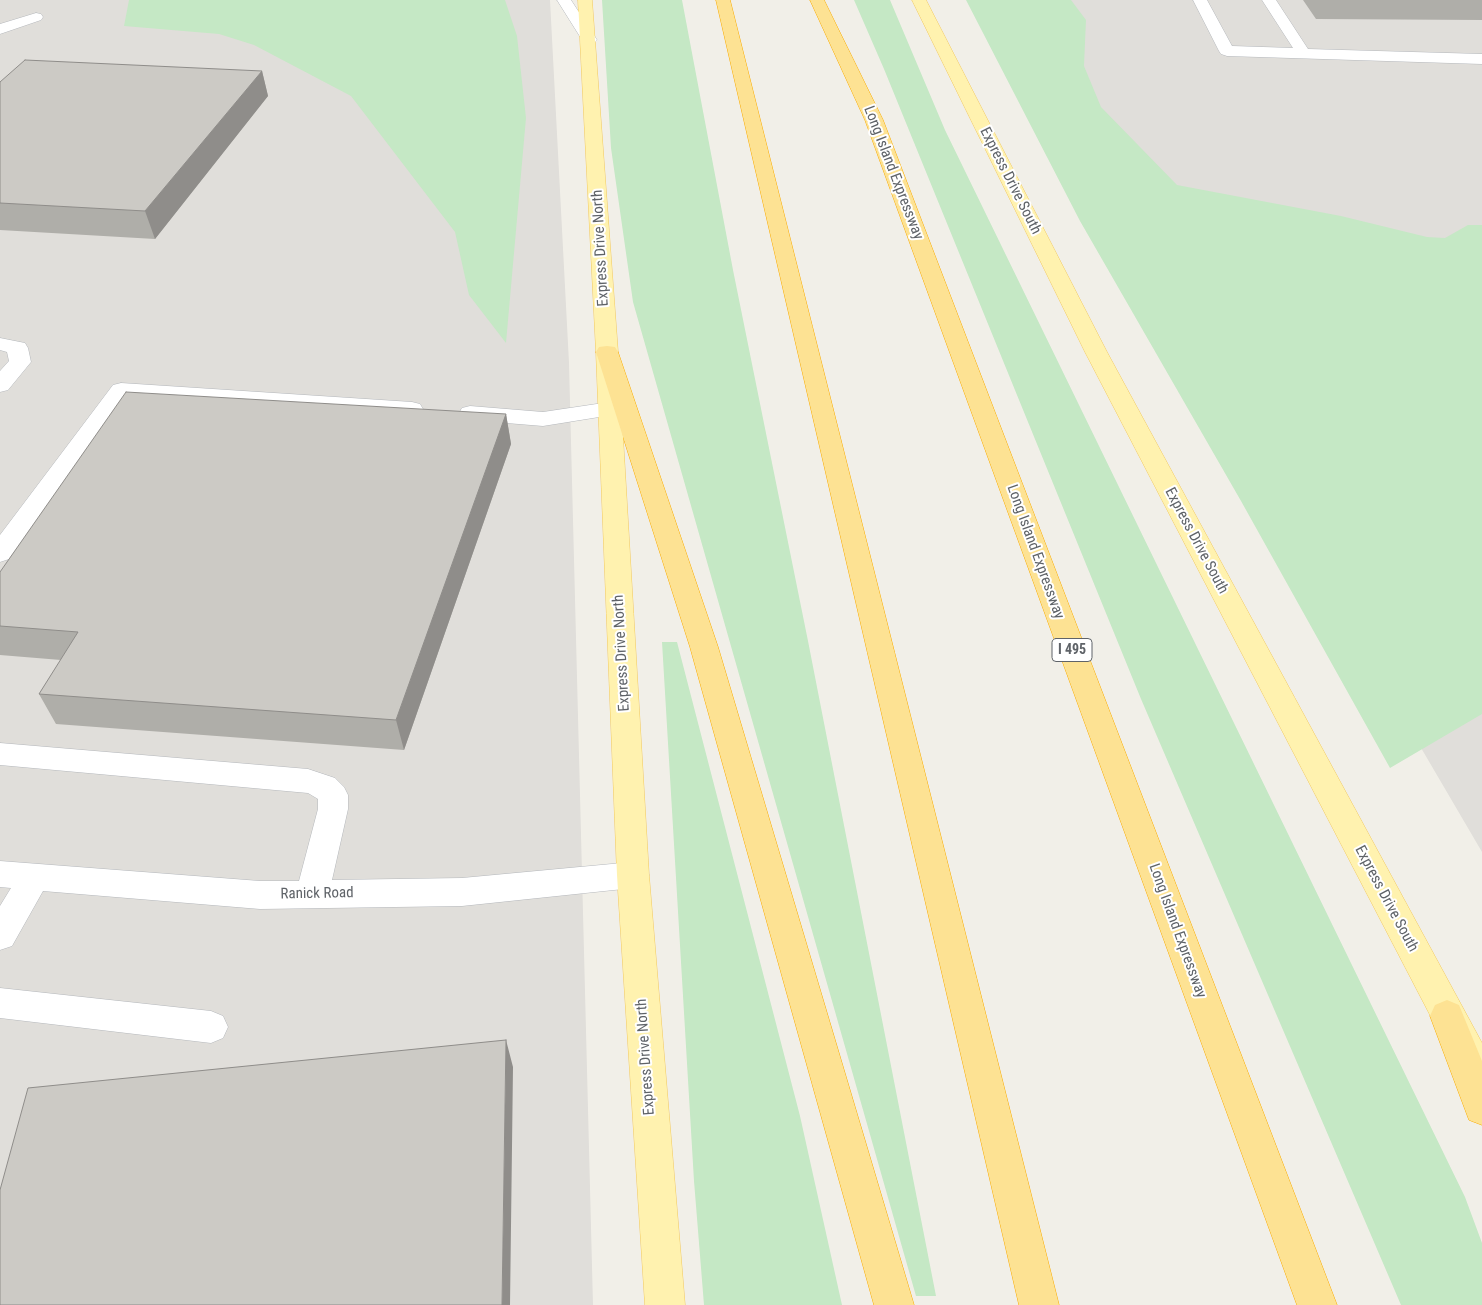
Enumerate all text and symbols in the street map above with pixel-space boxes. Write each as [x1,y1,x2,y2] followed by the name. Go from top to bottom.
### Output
[859,104,927,242] street label: Long Island Expressway
[975,125,1045,237] street label: Express Drive South
[589,189,613,307] street label: Express Drive North
[1002,482,1068,622] street label: Long Island Expressway
[1160,485,1232,597] street label: Express Drive South
[610,594,634,712] street label: Express Drive North
[1052,638,1092,662] road number: I 495
[1350,843,1422,955] street label: Express Drive South
[1144,861,1210,1001] street label: Long Island Expressway
[280,884,354,904] street label: Ranick Road
[633,998,659,1116] street label: Express Drive North

